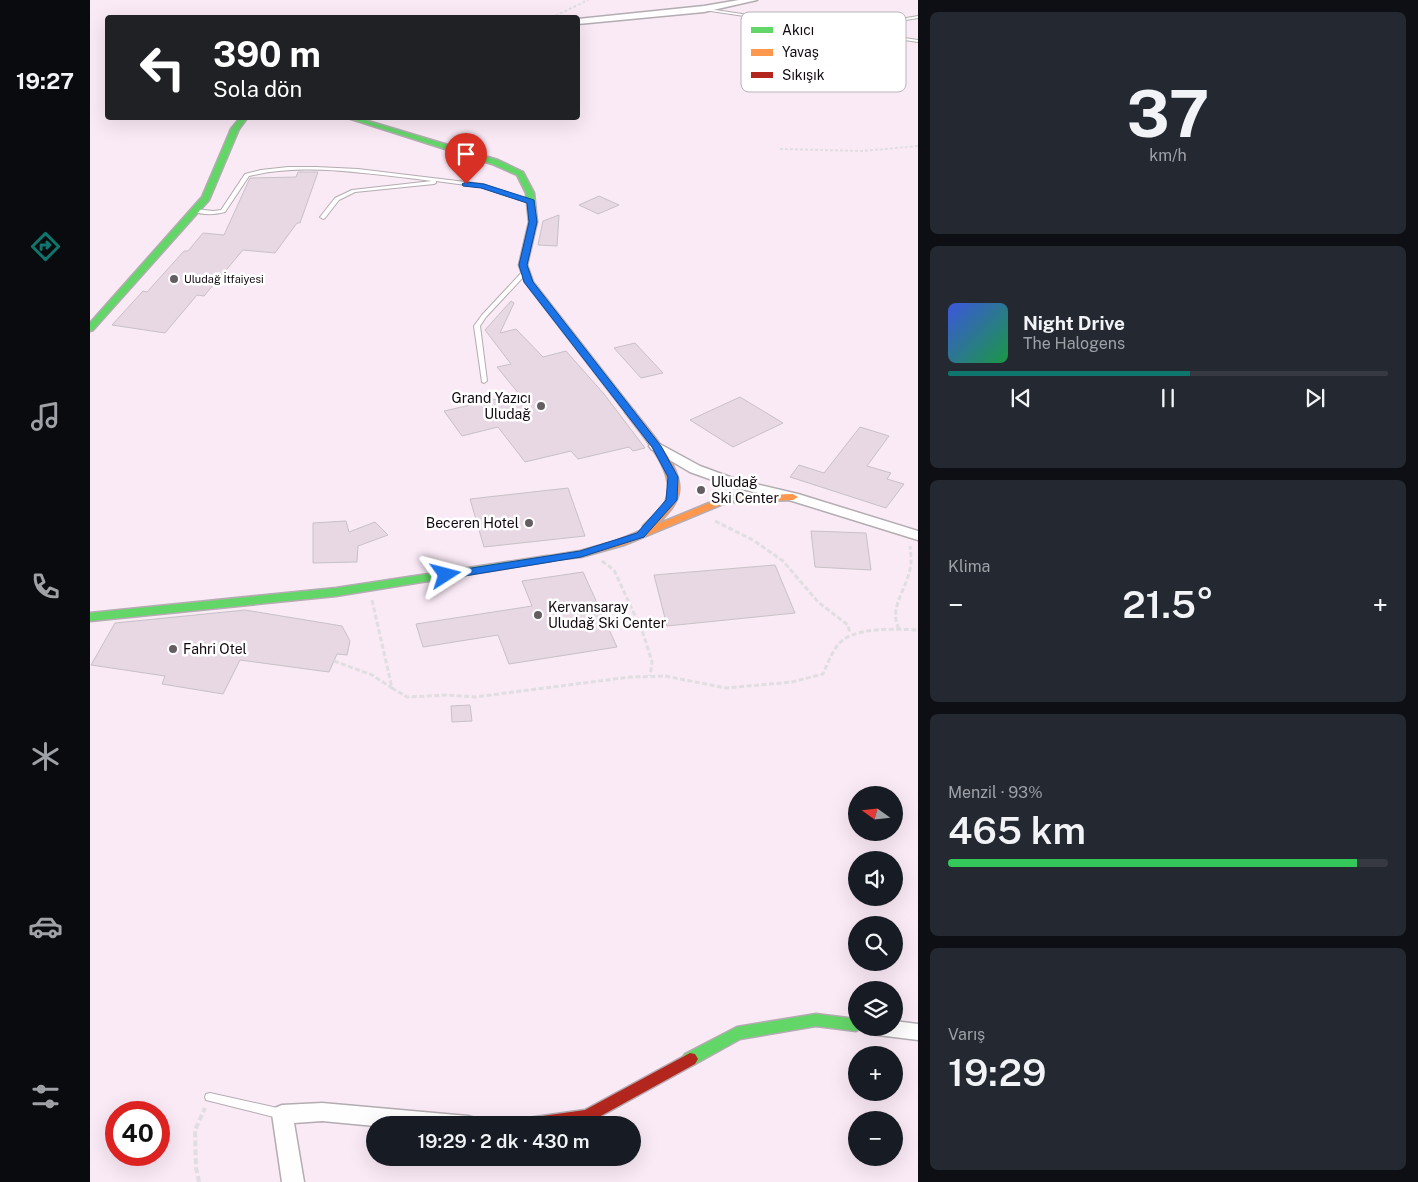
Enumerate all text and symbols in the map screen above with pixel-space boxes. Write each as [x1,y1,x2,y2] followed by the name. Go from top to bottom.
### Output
[741,12,906,92] legend
[782,22,814,38] text: Akıcı
[213,34,321,75] text: 390 m
[130,35,195,100] icon: left
[782,44,819,60] text: Yavaş
[782,67,825,83] text: Sıkışık
[16,68,74,94] text: 19:27
[1127,75,1209,152] text: 37
[213,76,302,102] text: Sola dön
[445,133,487,184] pin
[452,140,480,168] icon: arrive
[1149,146,1187,165] text: km/h
[28,229,63,264] icon: directions
[184,272,264,285] place label: Uludağ İtfaiyesi
[168,273,180,285] marker: Uludağ İtfaiyesi
[1023,312,1125,334] text: Night Drive
[1023,334,1125,353] text: The Halogens
[1007,384,1035,412] icon: previous
[1154,384,1182,412] icon: pause
[1301,384,1329,412] icon: next
[452,390,531,422] place label: Grand Yazıcı Uludağ
[28,399,63,434] icon: music
[535,400,547,412] marker: Grand Yazıcı Uludağ
[711,474,779,506] place label: Uludağ Ski Center
[695,484,707,496] marker: Uludağ Ski Center
[426,515,519,531] place label: Beceren Hotel
[523,517,535,529] marker: Beceren Hotel
[419,548,471,600] position arrow
[948,557,990,576] text: Klima
[28,569,63,604] icon: phone
[1122,582,1214,627] text: 21.5°
[948,588,964,621] text: −
[1372,588,1388,621] text: +
[548,599,666,631] place label: Kervansaray Uludağ Ski Center
[532,609,544,621] marker: Kervansaray Uludağ Ski Center
[183,641,247,657] place label: Fahri Otel
[167,643,179,655] marker: Fahri Otel
[28,739,63,774] icon: climate
[948,783,1043,802] text: Menzil · 93%
[848,786,902,841] north arrow
[848,786,903,1166] map controls
[948,808,1086,853] text: 465 km
[848,851,903,906] button: sound
[28,909,63,944] icon: car
[848,916,903,971] button: search
[848,981,903,1036] button: layers
[948,1025,985,1044] text: Varış
[848,1046,903,1101] button: +
[948,1050,1046,1095] text: 19:29
[28,1079,63,1114] icon: filters
[105,1101,170,1166] speed limit sign: 40
[848,1111,903,1166] button: −
[417,1130,590,1152] text: 19:29 · 2 dk · 430 m

